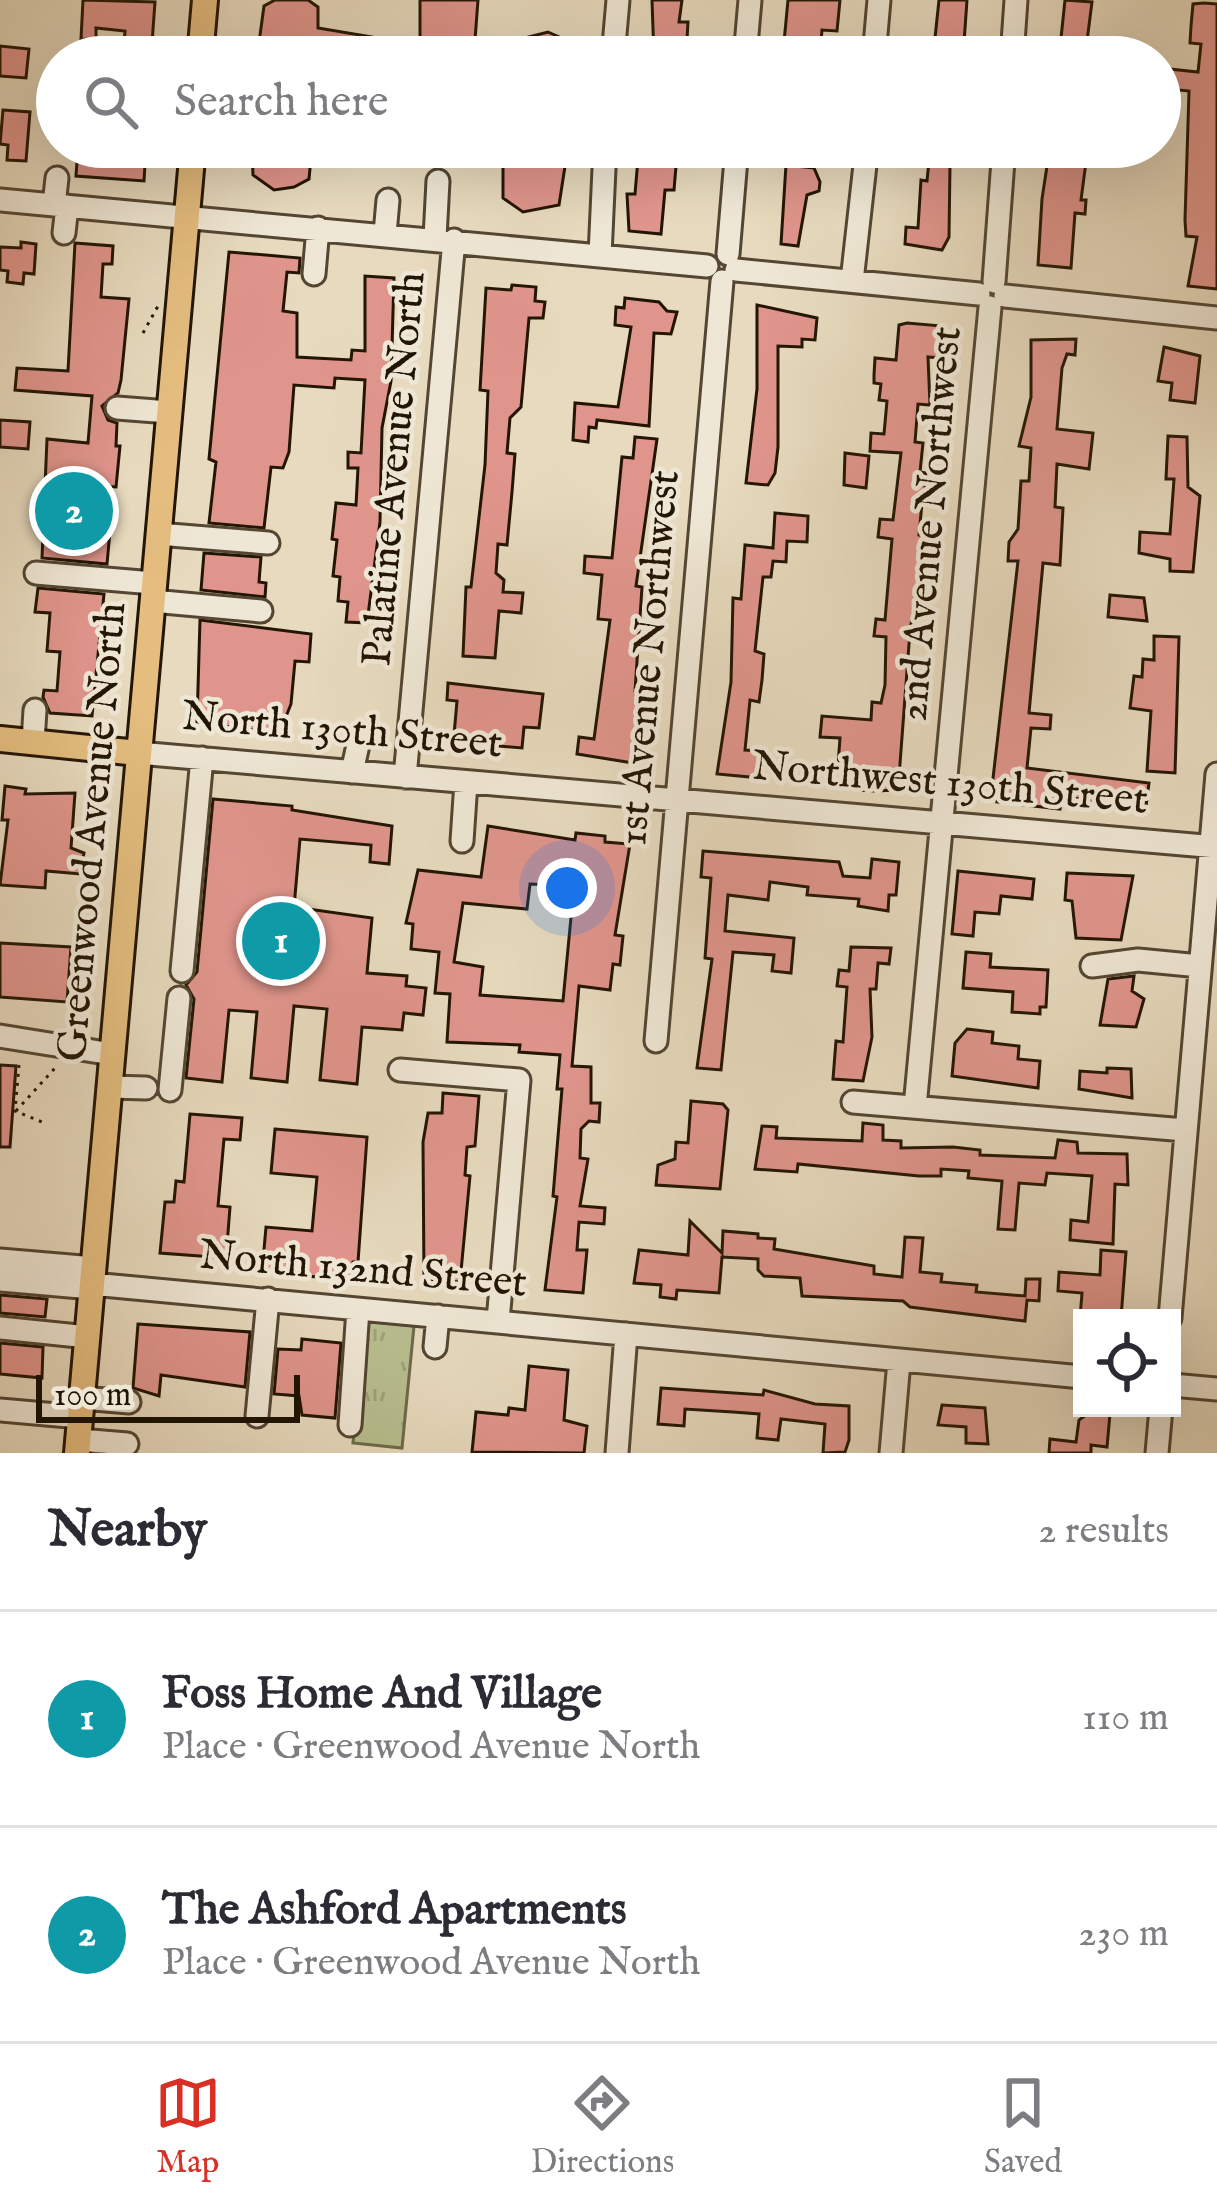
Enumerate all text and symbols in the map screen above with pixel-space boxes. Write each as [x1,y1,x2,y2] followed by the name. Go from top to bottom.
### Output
[36,36,1181,168] search box
[78,69,144,135] icon: search
[174,74,388,131] text: Search here
[351,270,439,668] street label: Palatine Avenue North
[887,324,975,724] street label: 2nd Avenue Northwest
[35,466,113,556] pin: 2
[607,468,693,848] street label: 1st Avenue Northwest
[47,600,139,1064] street label: Greenwood Avenue North
[180,691,504,771] street label: North 130th Street
[750,740,1150,828] street label: Northwest 130th Street
[537,858,597,918] your location
[242,896,320,986] pin: 1
[197,1229,529,1311] street label: North 132nd Street
[1073,1309,1181,1417] map controls
[1073,1309,1181,1417] button: locate
[36,1369,300,1422] scale bar
[54,1375,131,1417] text: 100 m
[48,1499,207,1564] text: Nearby
[1038,1507,1169,1556] text: 2 results
[162,1666,602,1723] text: Foss Home And Village
[80,1694,94,1743] text: 1
[1082,1694,1169,1743] text: 110 m
[162,1723,700,1772] text: Place · Greenwood Avenue North
[162,1882,627,1939] text: The Ashford Apartments
[78,1910,96,1959] text: 2
[1078,1910,1169,1959] text: 230 m
[162,1939,700,1988] text: Place · Greenwood Avenue North
[155,2070,221,2184] tab: Map
[531,2070,674,2184] tab: Directions
[984,2070,1062,2184] tab: Saved

